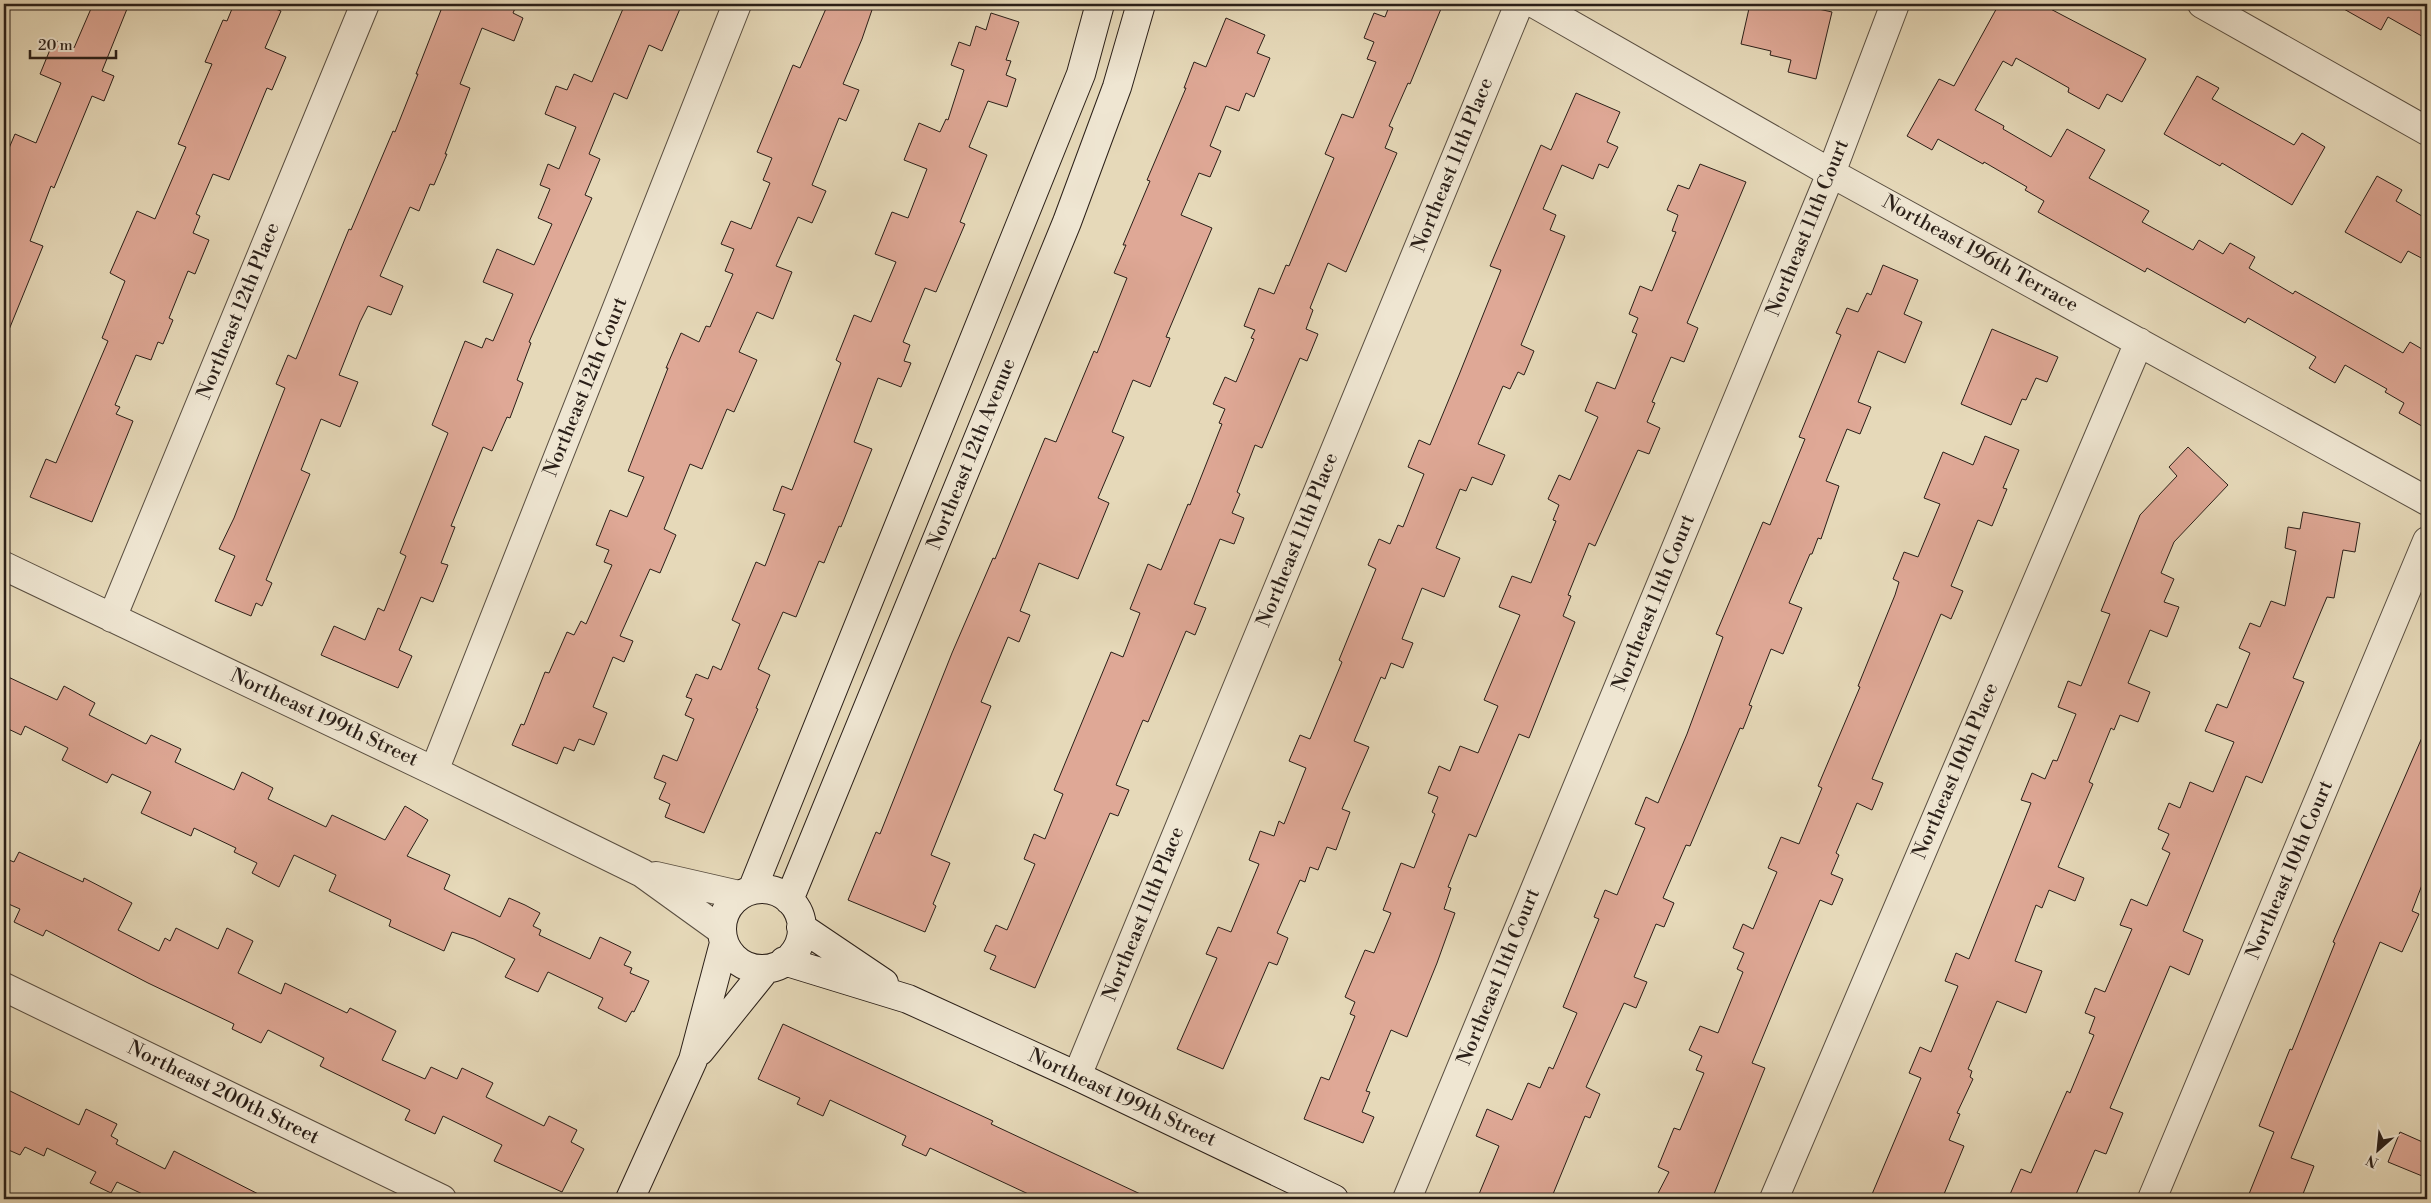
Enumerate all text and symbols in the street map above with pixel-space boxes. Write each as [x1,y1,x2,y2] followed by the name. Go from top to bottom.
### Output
[30,28,116,60] scale bar
[38,36,73,55] text: 20 m
[1407,74,1499,256] street label: Northeast 11th Place
[1761,136,1855,320] street label: Northeast 11th Court
[1878,190,2082,318] street label: Northeast 196th Terrace
[192,219,286,403] street label: Northeast 12th Place
[539,294,633,480] street label: Northeast 12th Court
[922,355,1022,553] street label: Northeast 12th Avenue
[1252,449,1344,631] street label: Northeast 11th Place
[1607,511,1701,695] street label: Northeast 11th Court
[226,663,422,773] street label: Northeast 199th Street
[1908,679,2004,863] street label: Northeast 10th Place
[2241,777,2339,963] street label: Northeast 10th Court
[1098,823,1190,1005] street label: Northeast 11th Place
[1452,885,1546,1069] street label: Northeast 11th Court
[123,1036,323,1150] street label: Northeast 200th Street
[1024,1043,1220,1153] street label: Northeast 199th Street
[2354,1126,2404,1176] north arrow
[2364,1150,2382,1171] text: N

